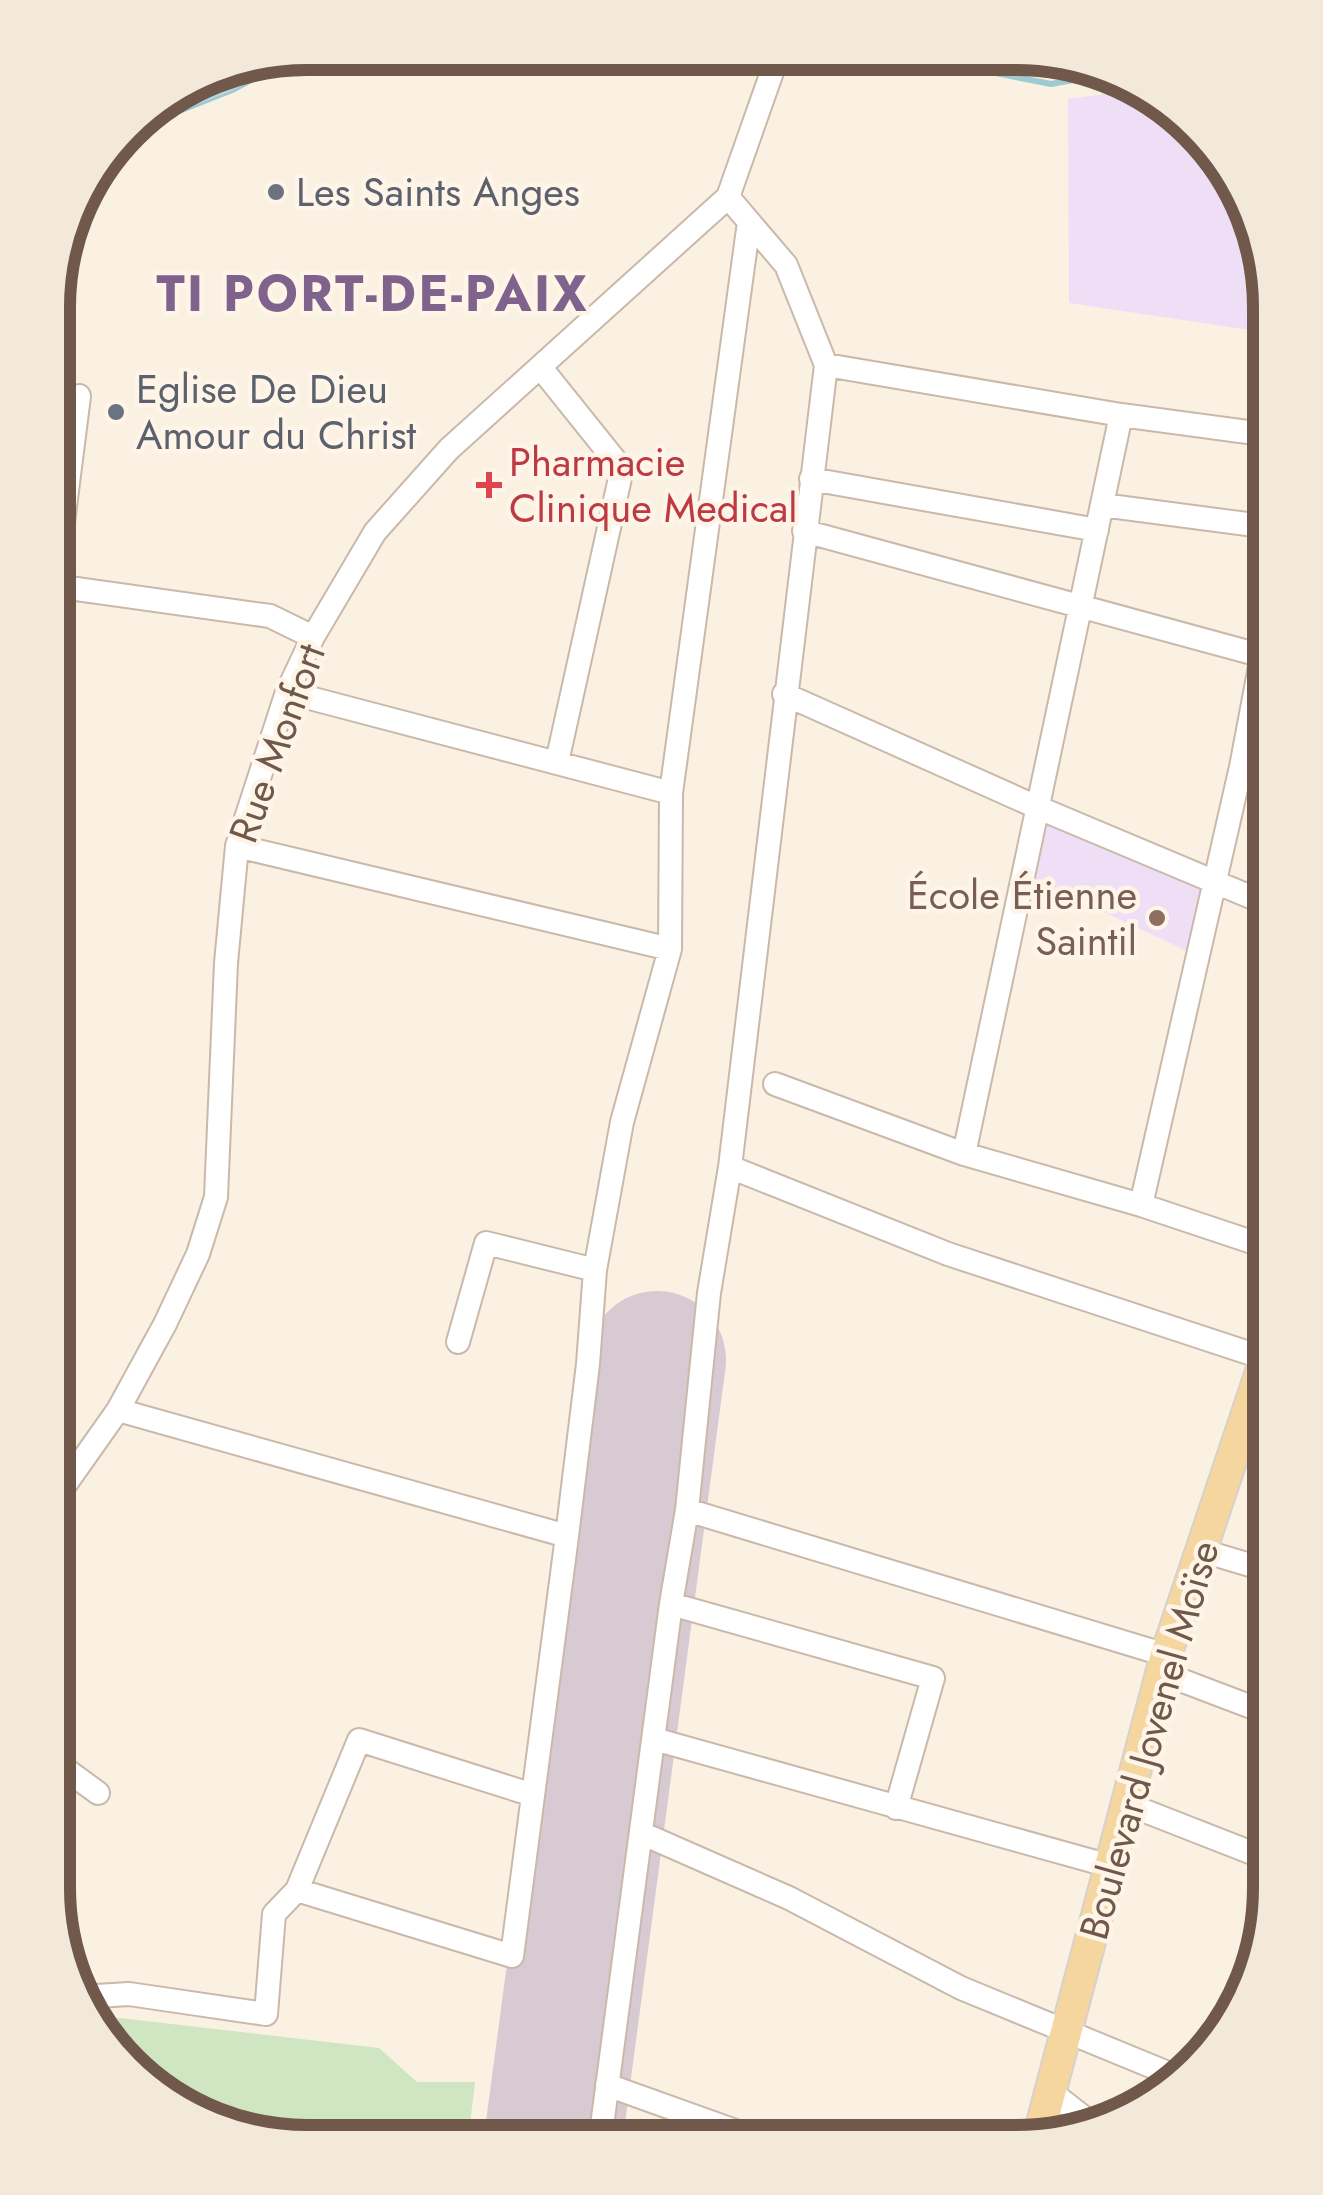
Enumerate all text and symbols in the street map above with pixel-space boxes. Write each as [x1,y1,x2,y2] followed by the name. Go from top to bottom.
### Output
[296,163,580,221] place label: Les Saints Anges
[265,181,287,203] marker: Les Saints Anges
[157,257,589,330] district label: TI PORT-DE-PAIX
[136,360,417,464] place label: Eglise De Dieu Amour du Christ
[105,401,127,423] marker: Eglise De Dieu Amour du Christ
[509,433,798,537] place label: Pharmacie Clinique Medical
[478,474,500,496] marker: Pharmacie Clinique Medical
[214,635,340,851] street label: Rue Monfort
[907,866,1137,970] place label: École Étienne Saintil
[1146,907,1168,929] marker: École Étienne Saintil
[1064,1534,1234,1946] street label: Boulevard Jovenel Moïse

